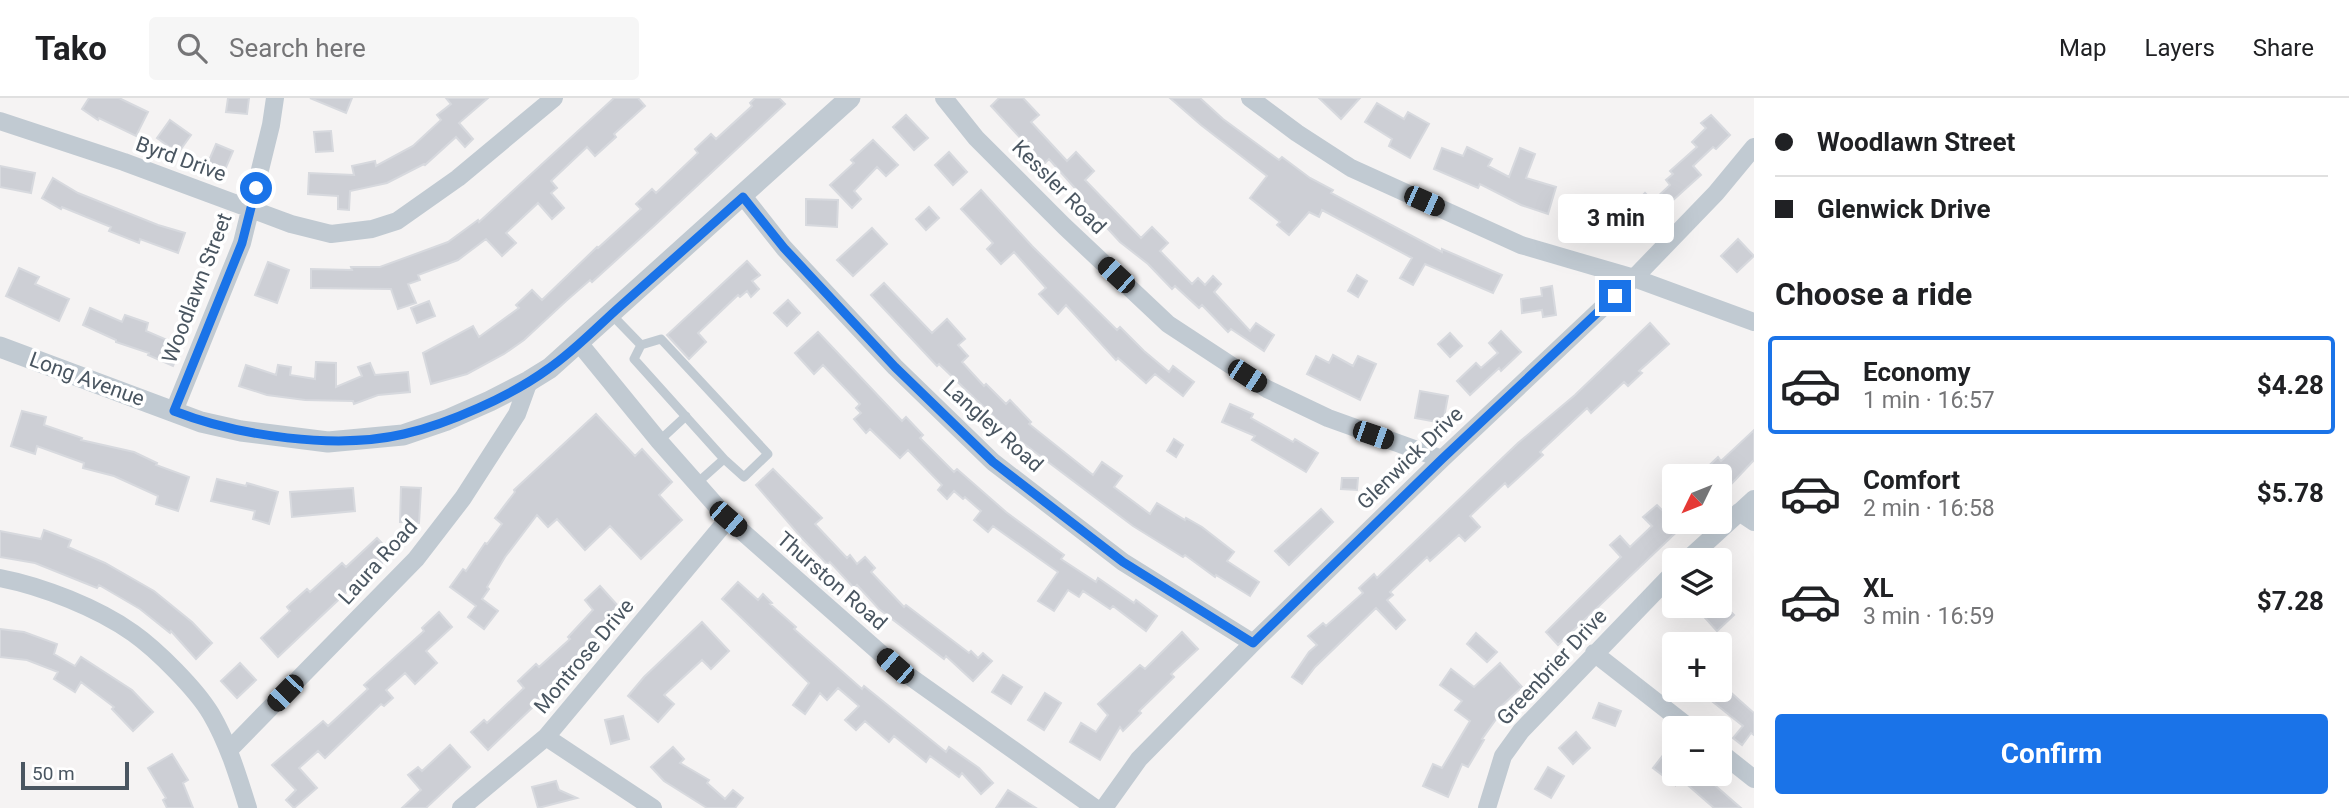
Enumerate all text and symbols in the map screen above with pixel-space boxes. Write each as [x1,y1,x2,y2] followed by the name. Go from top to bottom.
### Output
[149,17,639,80] search box
[35,29,107,68] text: Tako
[173,29,211,67] icon: search
[229,33,366,63] text: Search here
[2059,34,2107,62] text: Map
[2145,34,2215,62] text: Layers
[2253,34,2314,62] text: Share
[1817,127,2015,157] text: Woodlawn Street
[133,132,229,186] street label: Byrd Drive
[1007,135,1111,239] street label: Kessler Road
[240,172,272,204] route start
[1401,183,1448,219] car
[1557,194,1673,244] callout: 3 min
[1817,194,1990,224] text: Glenwick Drive
[1587,205,1645,232] text: 3 min
[157,210,237,366] street label: Woodlawn Street
[1094,253,1139,297] car
[1775,275,1972,313] text: Choose a ride
[1599,280,1631,312] route end
[26,347,148,411] street label: Long Avenue
[1779,354,1842,417] icon: car
[1224,356,1271,396] car
[1863,357,1970,387] text: Economy
[2257,370,2324,400] text: $4.28
[938,375,1048,477] street label: Langley Road
[1863,387,1995,414] text: 1 min · 16:57
[1352,402,1468,514] street label: Glenwick Drive
[1350,418,1397,452] car
[1779,462,1842,525] icon: car
[1662,464,1732,534] north arrow
[1662,464,1732,786] map controls
[1863,465,1960,495] text: Comfort
[2257,478,2324,508] text: $5.78
[1863,495,1995,522] text: 2 min · 16:58
[706,497,751,541] car
[334,515,422,609] street label: Laura Road
[772,527,892,635] street label: Thurston Road
[1662,548,1732,618] button: layers
[1779,570,1842,633] icon: car
[1863,573,1894,603] text: XL
[2257,586,2324,616] text: $7.28
[529,594,639,718] street label: Montrose Drive
[1863,603,1995,630] text: 3 min · 16:59
[1492,604,1612,730] street label: Greenbrier Drive
[1662,632,1732,702] button: +
[873,644,918,688] car
[263,671,308,715] car
[1775,714,2328,794] button: Confirm
[1662,716,1732,786] button: −
[21,759,130,791] scale bar
[32,762,75,785] text: 50 m

